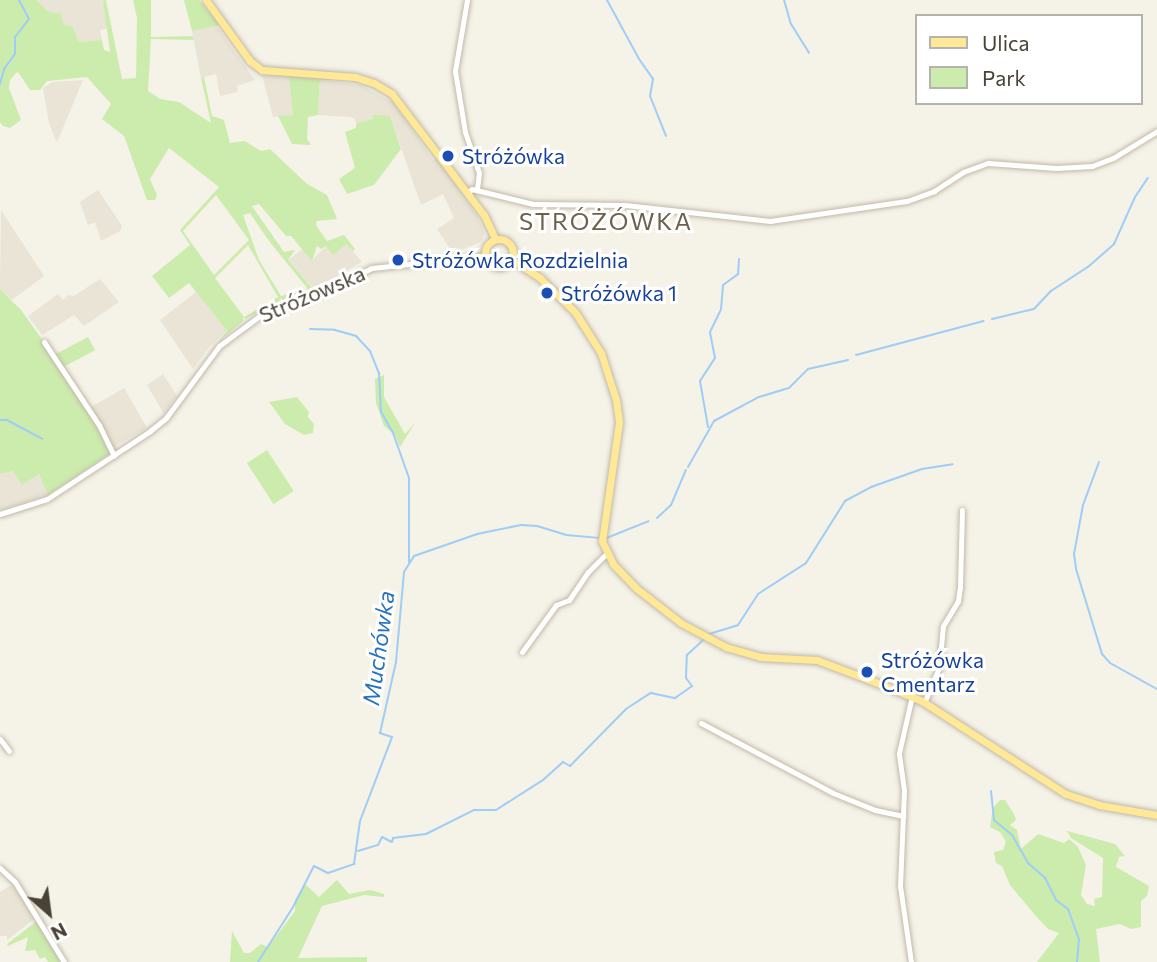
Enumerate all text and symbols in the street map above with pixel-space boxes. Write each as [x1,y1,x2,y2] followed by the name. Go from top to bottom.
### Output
[916,14,1143,105] legend
[982,30,1029,55] text: Ulica
[982,65,1026,90] text: Park
[462,143,565,169] place label: Stróżówka
[440,148,456,164] marker: Stróżówka
[520,207,692,235] district label: STRÓŻÓWKA
[412,247,628,273] place label: Stróżówka Rozdzielnia
[390,252,406,268] marker: Stróżówka Rozdzielnia
[255,260,369,328] street label: Stróżowska
[561,280,677,306] place label: Stróżówka 1
[539,285,555,301] marker: Stróżówka 1
[356,589,400,707] water label: Muchówka
[881,647,984,697] place label: Stróżówka Cmentarz
[859,664,875,680] marker: Stróżówka Cmentarz
[14,878,84,948] north arrow
[47,918,71,945] text: N

